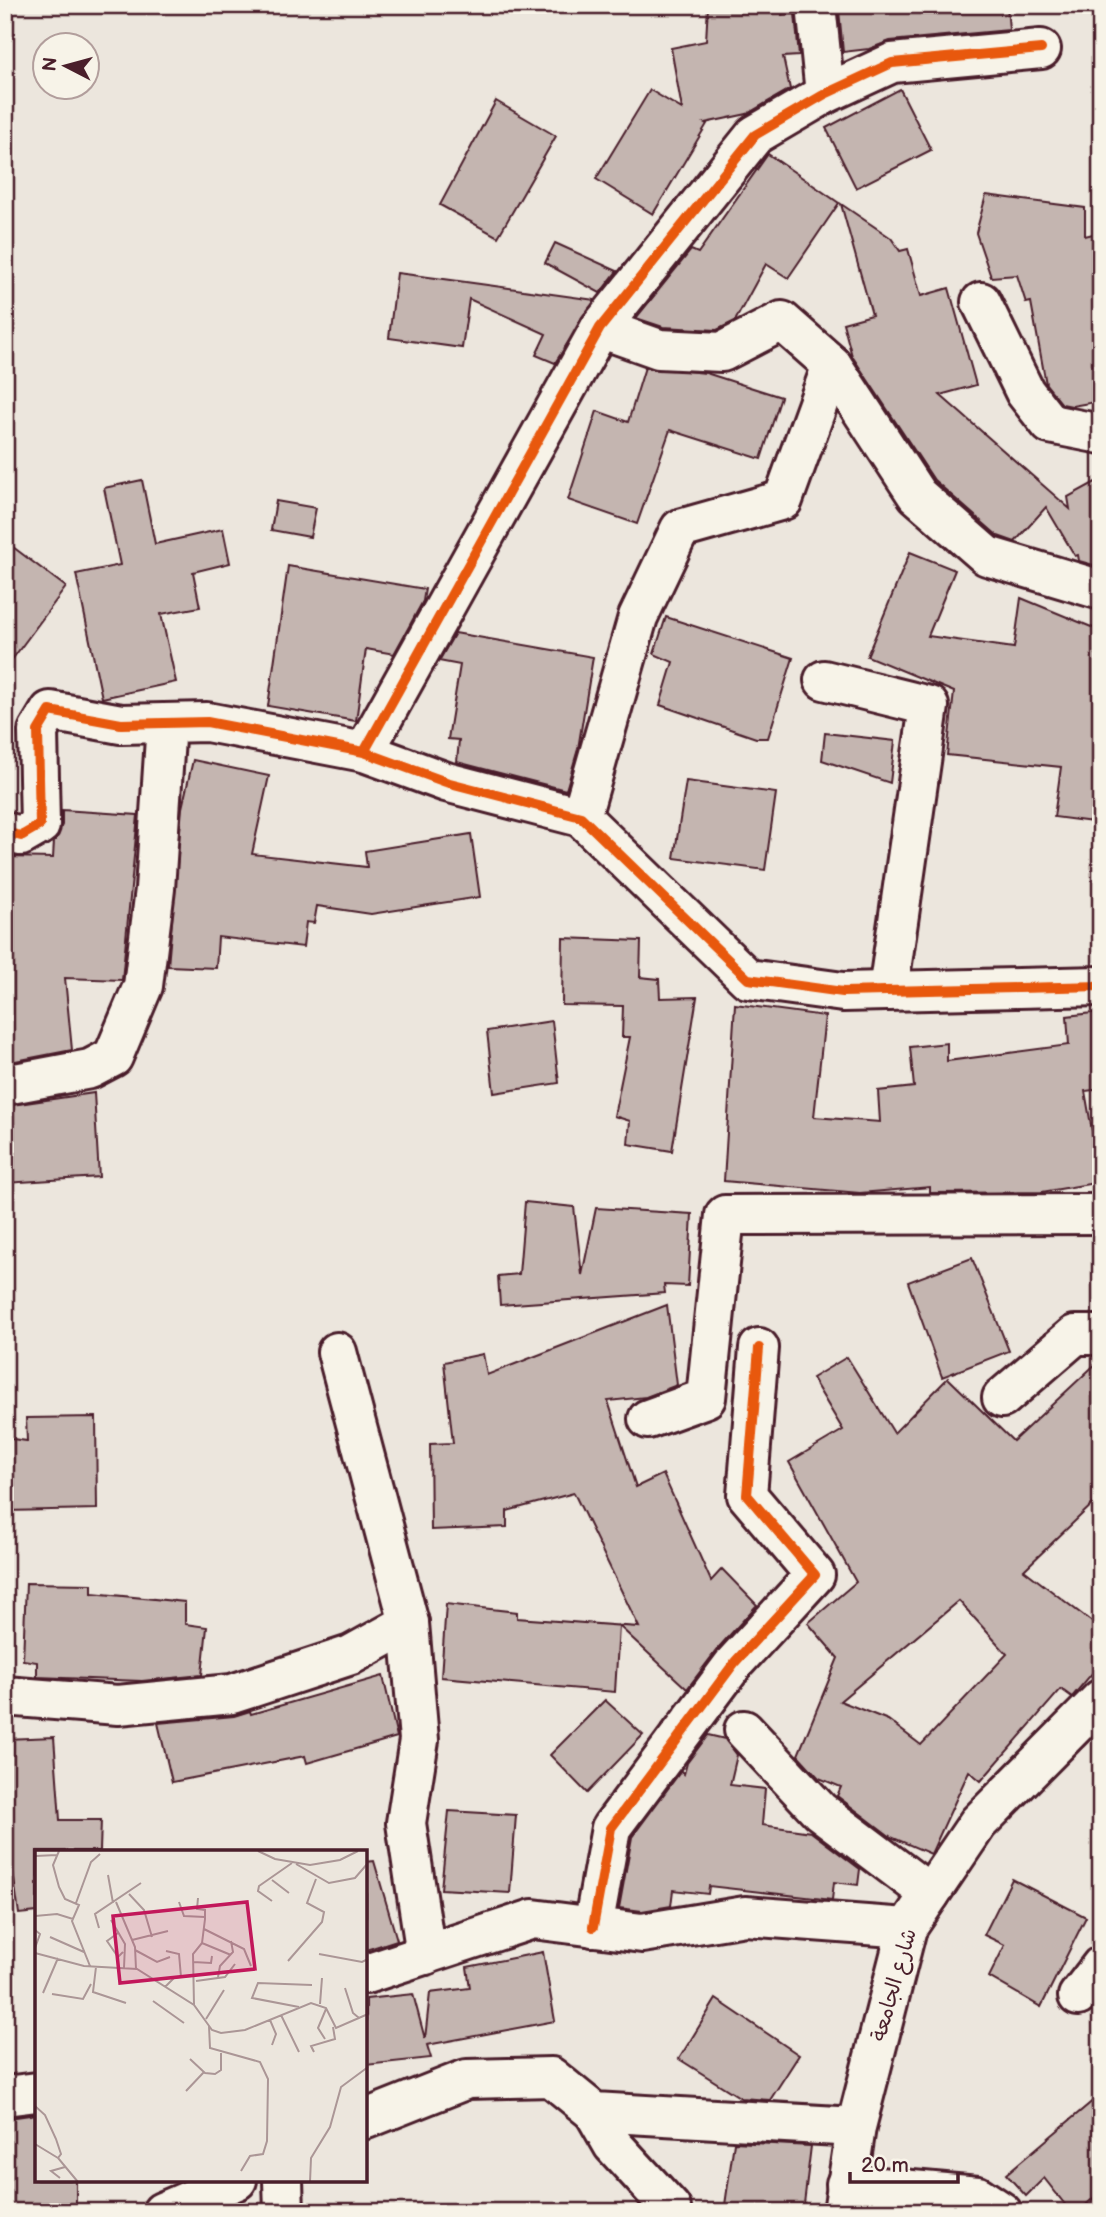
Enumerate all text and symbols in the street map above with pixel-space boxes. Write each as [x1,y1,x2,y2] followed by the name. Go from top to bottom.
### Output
[32,32,102,102] north arrow
[38,56,63,73] text: N
[35,1850,368,2182] inset map
[866,1926,924,2045] street label: شارع الجامعة
[850,2140,959,2184] scale bar
[861,2153,909,2178] text: 20 m

